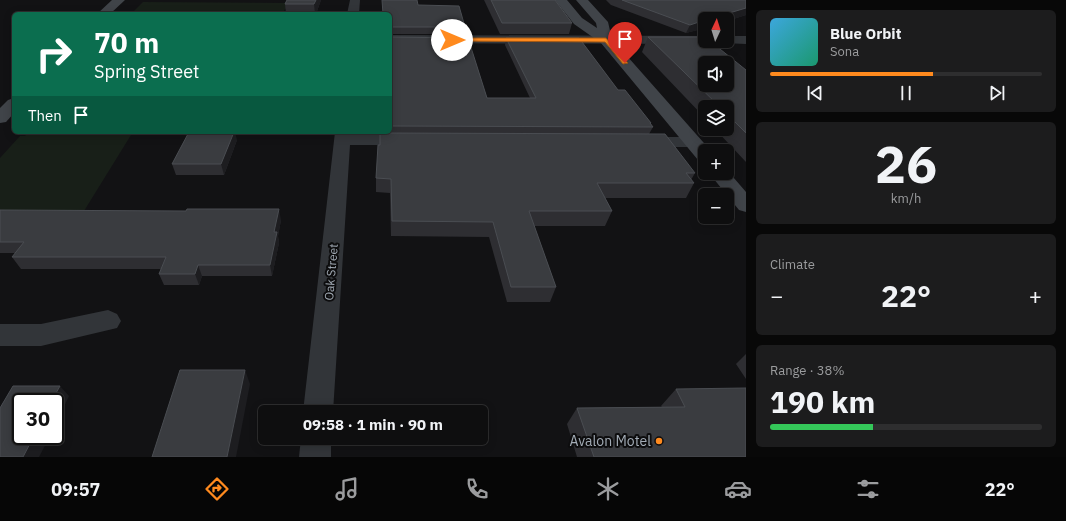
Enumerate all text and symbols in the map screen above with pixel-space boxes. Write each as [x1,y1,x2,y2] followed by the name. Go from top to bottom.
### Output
[698,12,734,48] north arrow
[698,12,734,224] map controls
[431,19,473,61] position arrow
[608,22,642,63] pin
[94,24,159,61] text: 70 m
[830,24,901,43] text: Blue Orbit
[28,28,80,80] icon: right
[614,28,636,50] icon: arrive
[830,43,859,60] text: Sona
[698,56,734,92] button: sound
[94,60,199,83] text: Spring Street
[804,82,826,104] icon: previous
[895,82,917,104] icon: pause
[986,82,1008,104] icon: next
[698,100,734,136] button: layers
[70,104,92,126] icon: arrive
[28,106,62,125] text: Then
[875,130,937,197] text: 26
[698,144,734,180] button: +
[698,188,734,224] button: −
[891,190,921,207] text: km/h
[321,243,341,301] street label: Oak Street
[770,256,815,273] text: Climate
[881,276,931,315] text: 22°
[770,281,783,310] text: −
[1029,281,1042,310] text: +
[770,362,844,379] text: Range · 38%
[770,382,875,421] text: 190 km
[12,393,64,445] speed limit sign: 30
[303,415,443,434] text: 09:58 · 1 min · 90 m
[570,432,651,450] place label: Avalon Motel
[654,436,664,446] marker: Avalon Motel
[203,475,231,503] icon: directions
[333,475,361,503] icon: music
[463,475,491,503] icon: phone
[594,475,622,503] icon: climate
[724,475,752,503] icon: car
[854,475,882,503] icon: filters
[51,478,100,501] text: 09:57
[985,478,1015,501] text: 22°

